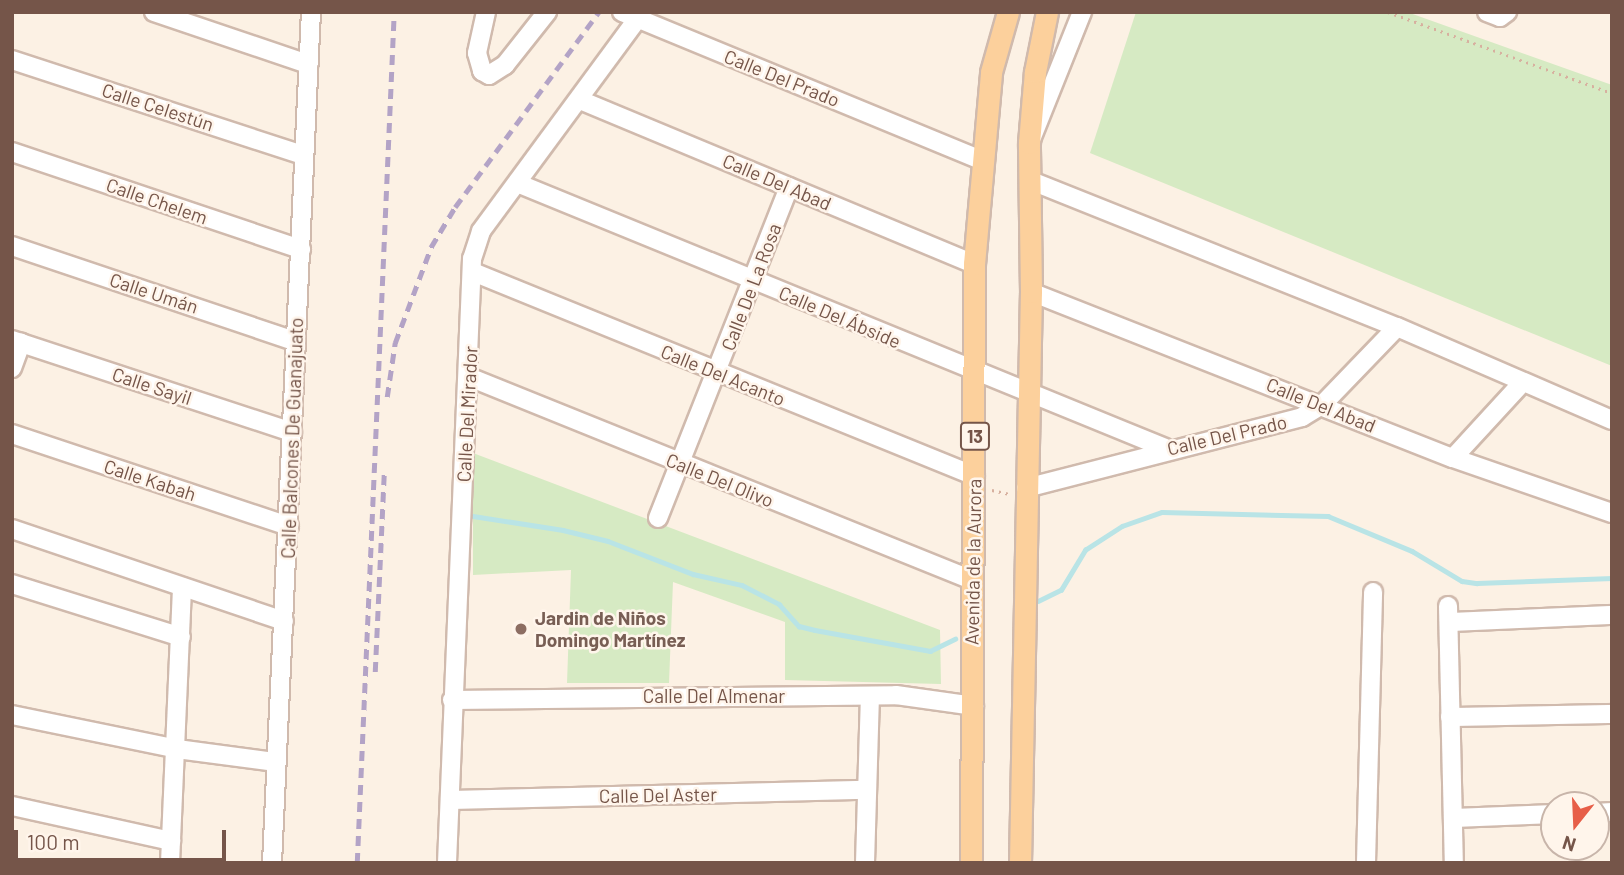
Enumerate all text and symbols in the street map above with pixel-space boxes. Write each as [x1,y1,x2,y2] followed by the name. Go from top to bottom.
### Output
[721,45,843,111] street label: Calle Del Prado
[99,78,217,136] street label: Calle Celestún
[719,149,835,215] street label: Calle Del Abad
[103,173,211,229] street label: Calle Chelem
[716,220,786,354] street label: Calle De La Rosa
[107,268,201,318] street label: Calle Umán
[776,281,904,353] street label: Calle Del Ábside
[276,317,308,559] street label: Calle Balcones De Guanajuato
[658,340,788,410] street label: Calle Del Acanto
[452,345,482,483] street label: Calle Del Mirador
[109,362,195,410] street label: Calle Sayil
[1263,373,1379,437] street label: Calle Del Abad
[1165,410,1289,460] street label: Calle Del Prado
[959,422,991,450] road number: 13
[663,448,777,512] street label: Calle Del Olivo
[101,454,199,506] street label: Calle Kabah
[960,479,986,645] street label: Avenida de la Aurora
[535,607,686,651] place label: Jardin de Niños Domingo Martínez
[513,621,529,637] marker: Jardin de Niños Domingo Martínez
[643,685,785,707] street label: Calle Del Almenar
[599,783,717,807] street label: Calle Del Aster
[1540,791,1610,861] north arrow
[18,816,229,860] scale bar
[27,829,80,854] text: 100 m
[1559,832,1579,857] text: N

